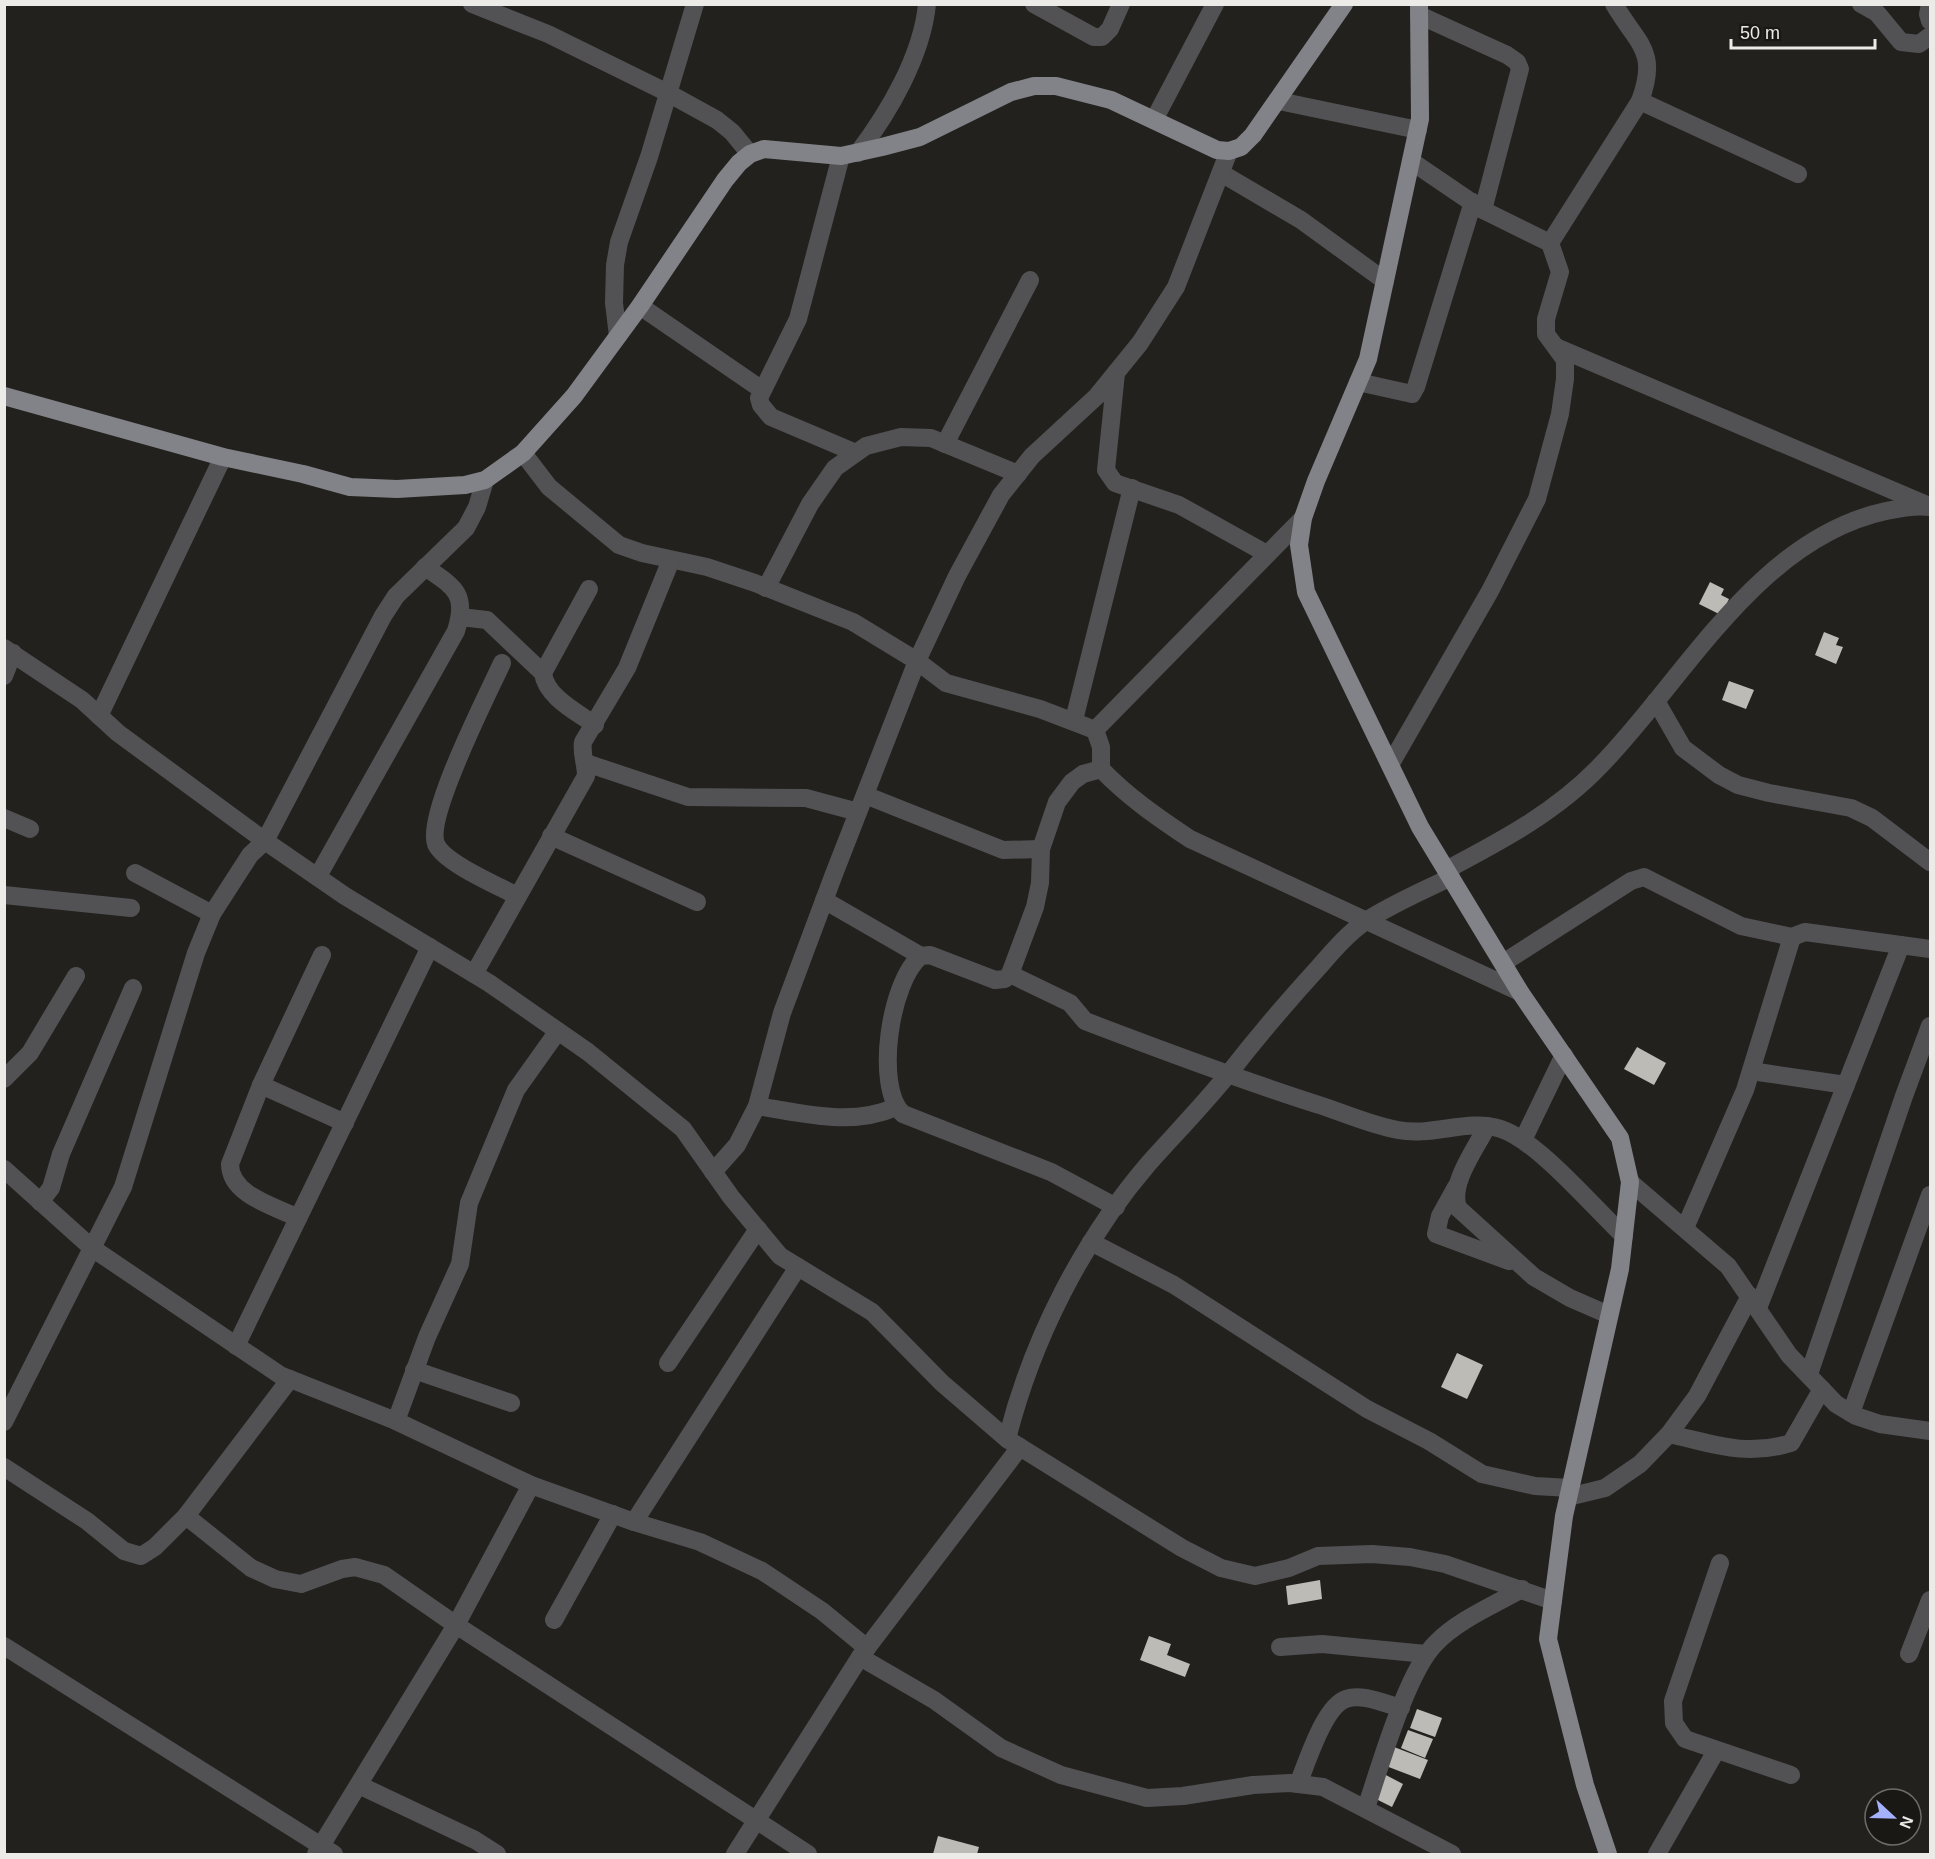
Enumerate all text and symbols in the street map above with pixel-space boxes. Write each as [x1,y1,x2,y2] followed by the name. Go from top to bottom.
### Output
[1731,12,1875,50] scale bar
[1740,23,1780,43] text: 50 m
[1863,1787,1923,1847] north arrow
[1896,1814,1916,1831] text: N

